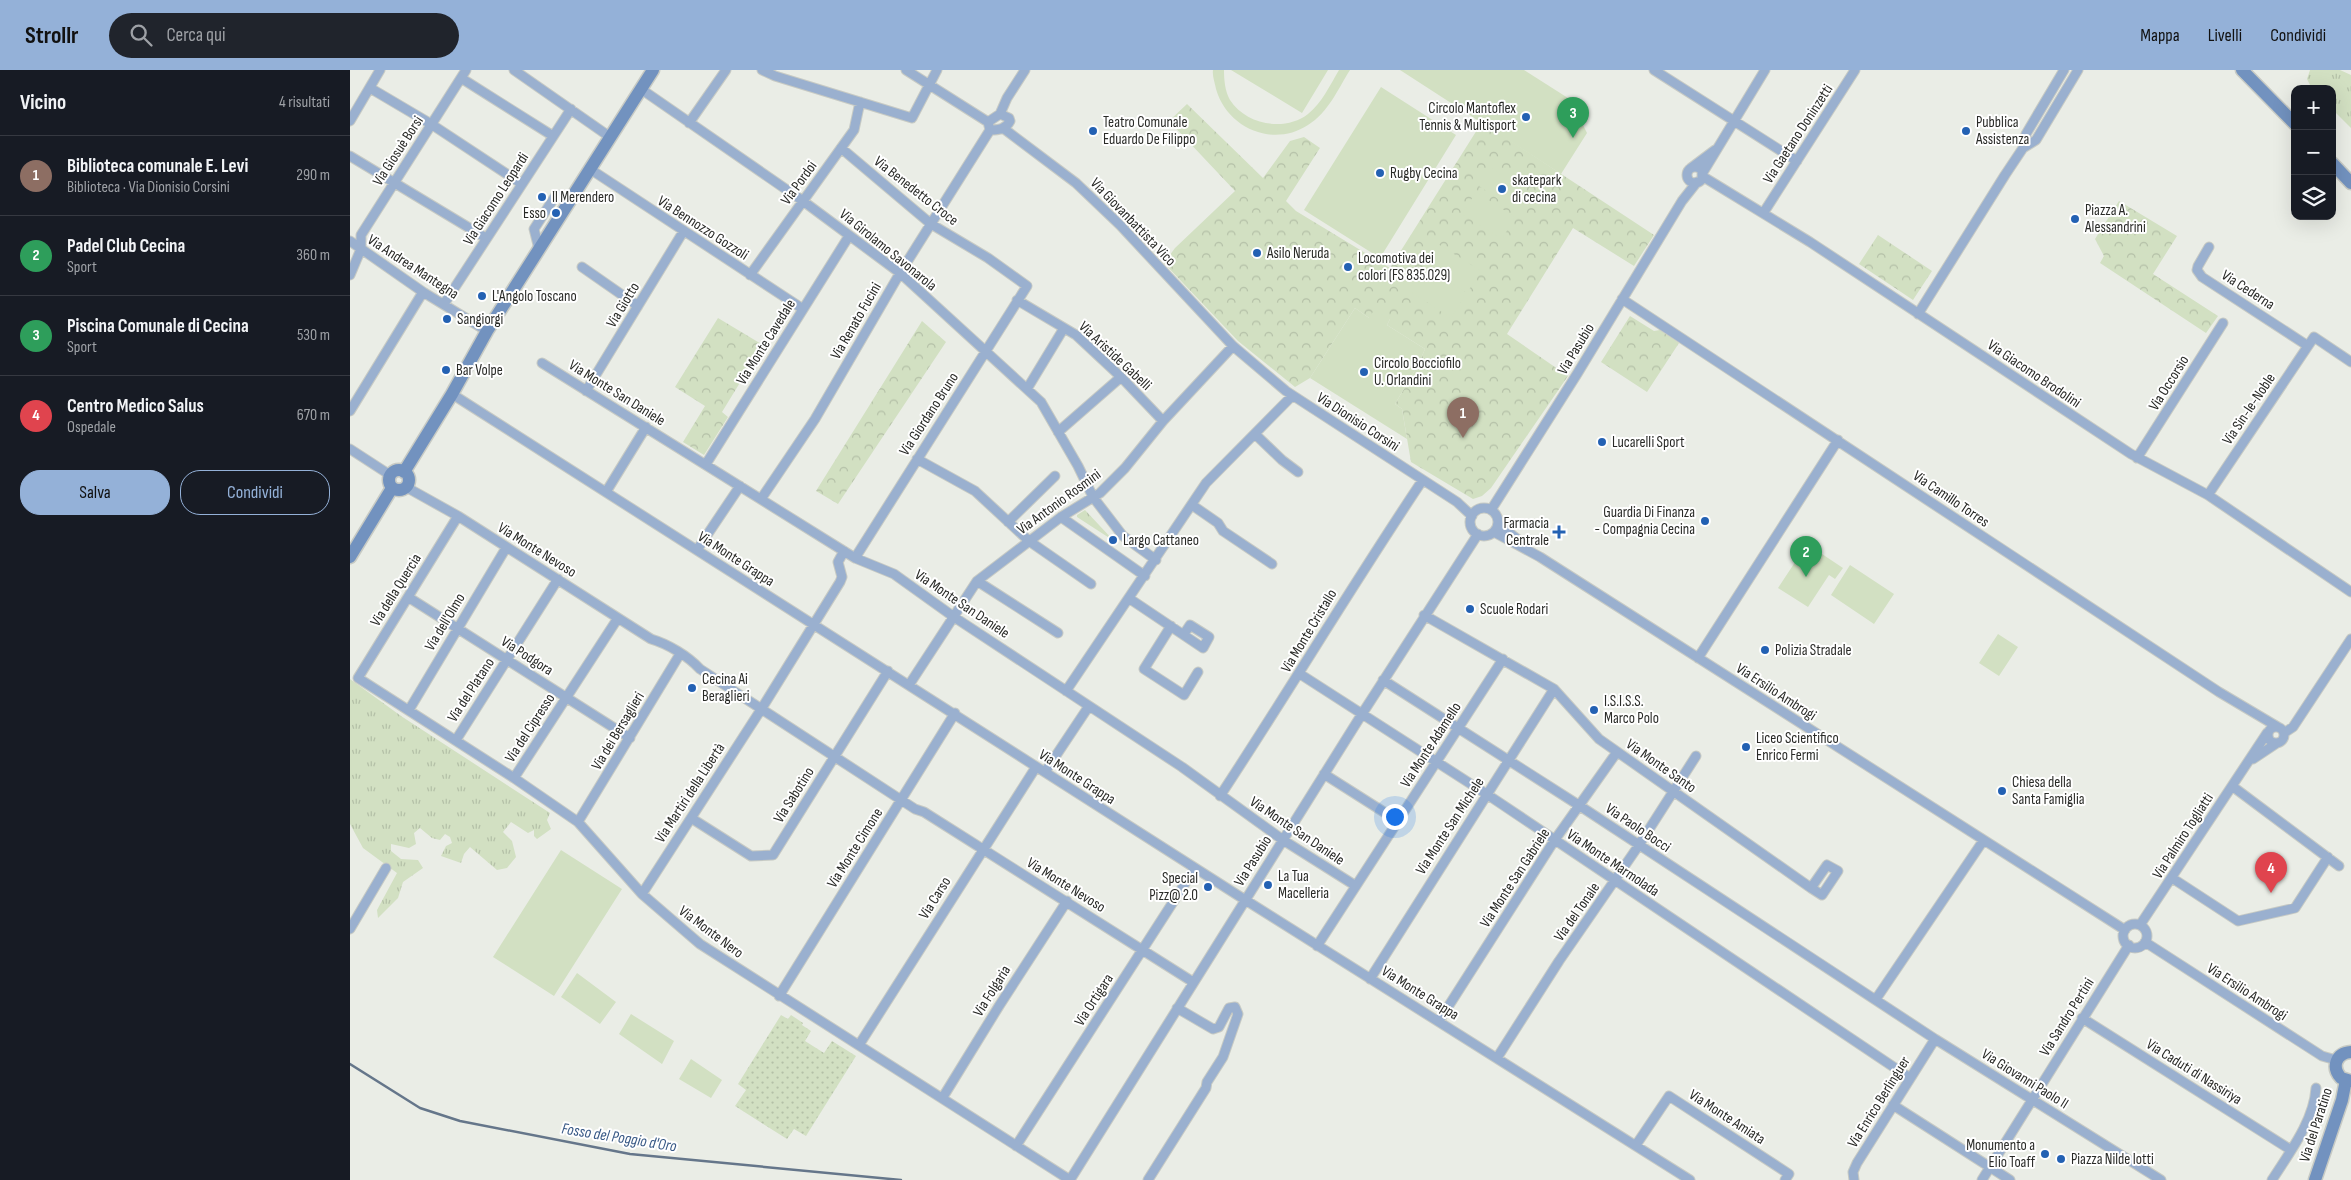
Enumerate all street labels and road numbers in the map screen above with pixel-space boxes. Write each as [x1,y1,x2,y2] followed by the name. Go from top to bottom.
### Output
[1759,81,1837,187] street label: Via Gaetano Doninzetti
[368,112,428,189] street label: Via Giosuè Borsi
[459,149,533,249] street label: Via Giacomo Leopardi
[870,152,962,230] street label: Via Benedetto Croce
[777,157,821,209] street label: Via Pordoi
[1086,174,1180,270] street label: Via Giovanbattista Vico
[654,191,752,265] street label: Via Bennozzo Gozzoli
[835,205,941,295] street label: Via Girolamo Savonarola
[364,230,462,304] street label: Via Andrea Mantegna
[2218,266,2278,314] street label: Via Cederna
[602,279,644,331] street label: Via Giotto
[826,279,886,363] street label: Via Renato Fucini
[732,296,800,388] street label: Via Monte Cavedale
[1074,317,1156,395] street label: Via Aristide Gabelli
[1553,320,1599,378] street label: Via Pasubio
[1984,336,2085,412] street label: Via Giacomo Brodolini
[2145,352,2193,414] street label: Via Occorsio
[565,356,669,430] street label: Via Monte San Daniele
[895,369,963,459] street label: Via Giordano Bruno
[2218,370,2280,448] street label: Via Sin-le-Noble
[1313,388,1403,456] street label: Via Dionisio Corsini
[1013,465,1105,539] street label: Via Antonio Rosmini
[1909,466,1993,532] street label: Via Camillo Torres
[494,518,580,582] street label: Via Monte Nevoso
[694,527,778,591] street label: Via Monte Grappa
[366,550,426,630] street label: Via della Quercia
[911,565,1013,643] street label: Via Monte San Daniele
[1277,586,1341,676] street label: Via Monte Cristallo
[420,590,470,654] street label: Via dell'Olmo
[497,632,557,680] street label: Via Podgora
[443,654,499,726] street label: Via del Platano
[1732,659,1820,725] street label: Via Ersilio Ambrogi
[587,688,649,774] street label: Via dei Bersaglieri
[501,690,559,766] street label: Via del Cipresso
[1396,699,1466,791] street label: Via Monte Adamello
[1622,735,1700,797] street label: Via Monte Santo
[651,739,729,846] street label: Via Martiri della Libertà
[1035,745,1119,809] street label: Via Monte Grappa
[769,764,819,826] street label: Via Sabotino
[1411,774,1489,878] street label: Via Monte San Michele
[2148,789,2218,882] street label: Via Palmiro Togliatti
[1246,792,1348,870] street label: Via Monte San Daniele
[1602,799,1675,857] street label: Via Paolo Bocci
[823,805,887,891] street label: Via Monte Cimone
[1476,825,1554,931] street label: Via Monte San Gabriele
[1563,825,1663,901] street label: Via Monte Marmolada
[1230,832,1276,890] street label: Via Pasubio
[1023,853,1109,917] street label: Via Monte Nevoso
[915,873,955,923] street label: Via Carso
[1550,879,1604,945] street label: Via del Tonale
[675,901,747,963] street label: Via Monte Nero
[2203,959,2291,1025] street label: Via Ersilio Ambrogi
[969,962,1015,1020] street label: Via Folgaria
[1378,962,1462,1024] street label: Via Monte Grappa
[1070,970,1118,1030] street label: Via Ortigara
[2035,974,2099,1060] street label: Via Sandro Pertini
[2143,1035,2246,1109] street label: Via Caduti di Nassiriya
[1978,1045,2072,1113] street label: Via Giovanni Paolo II
[1843,1052,1915,1151] street label: Via Enrico Berlinguer
[1685,1085,1769,1149] street label: Via Monte Amiata
[2295,1085,2337,1165] street label: Via del Paratino

